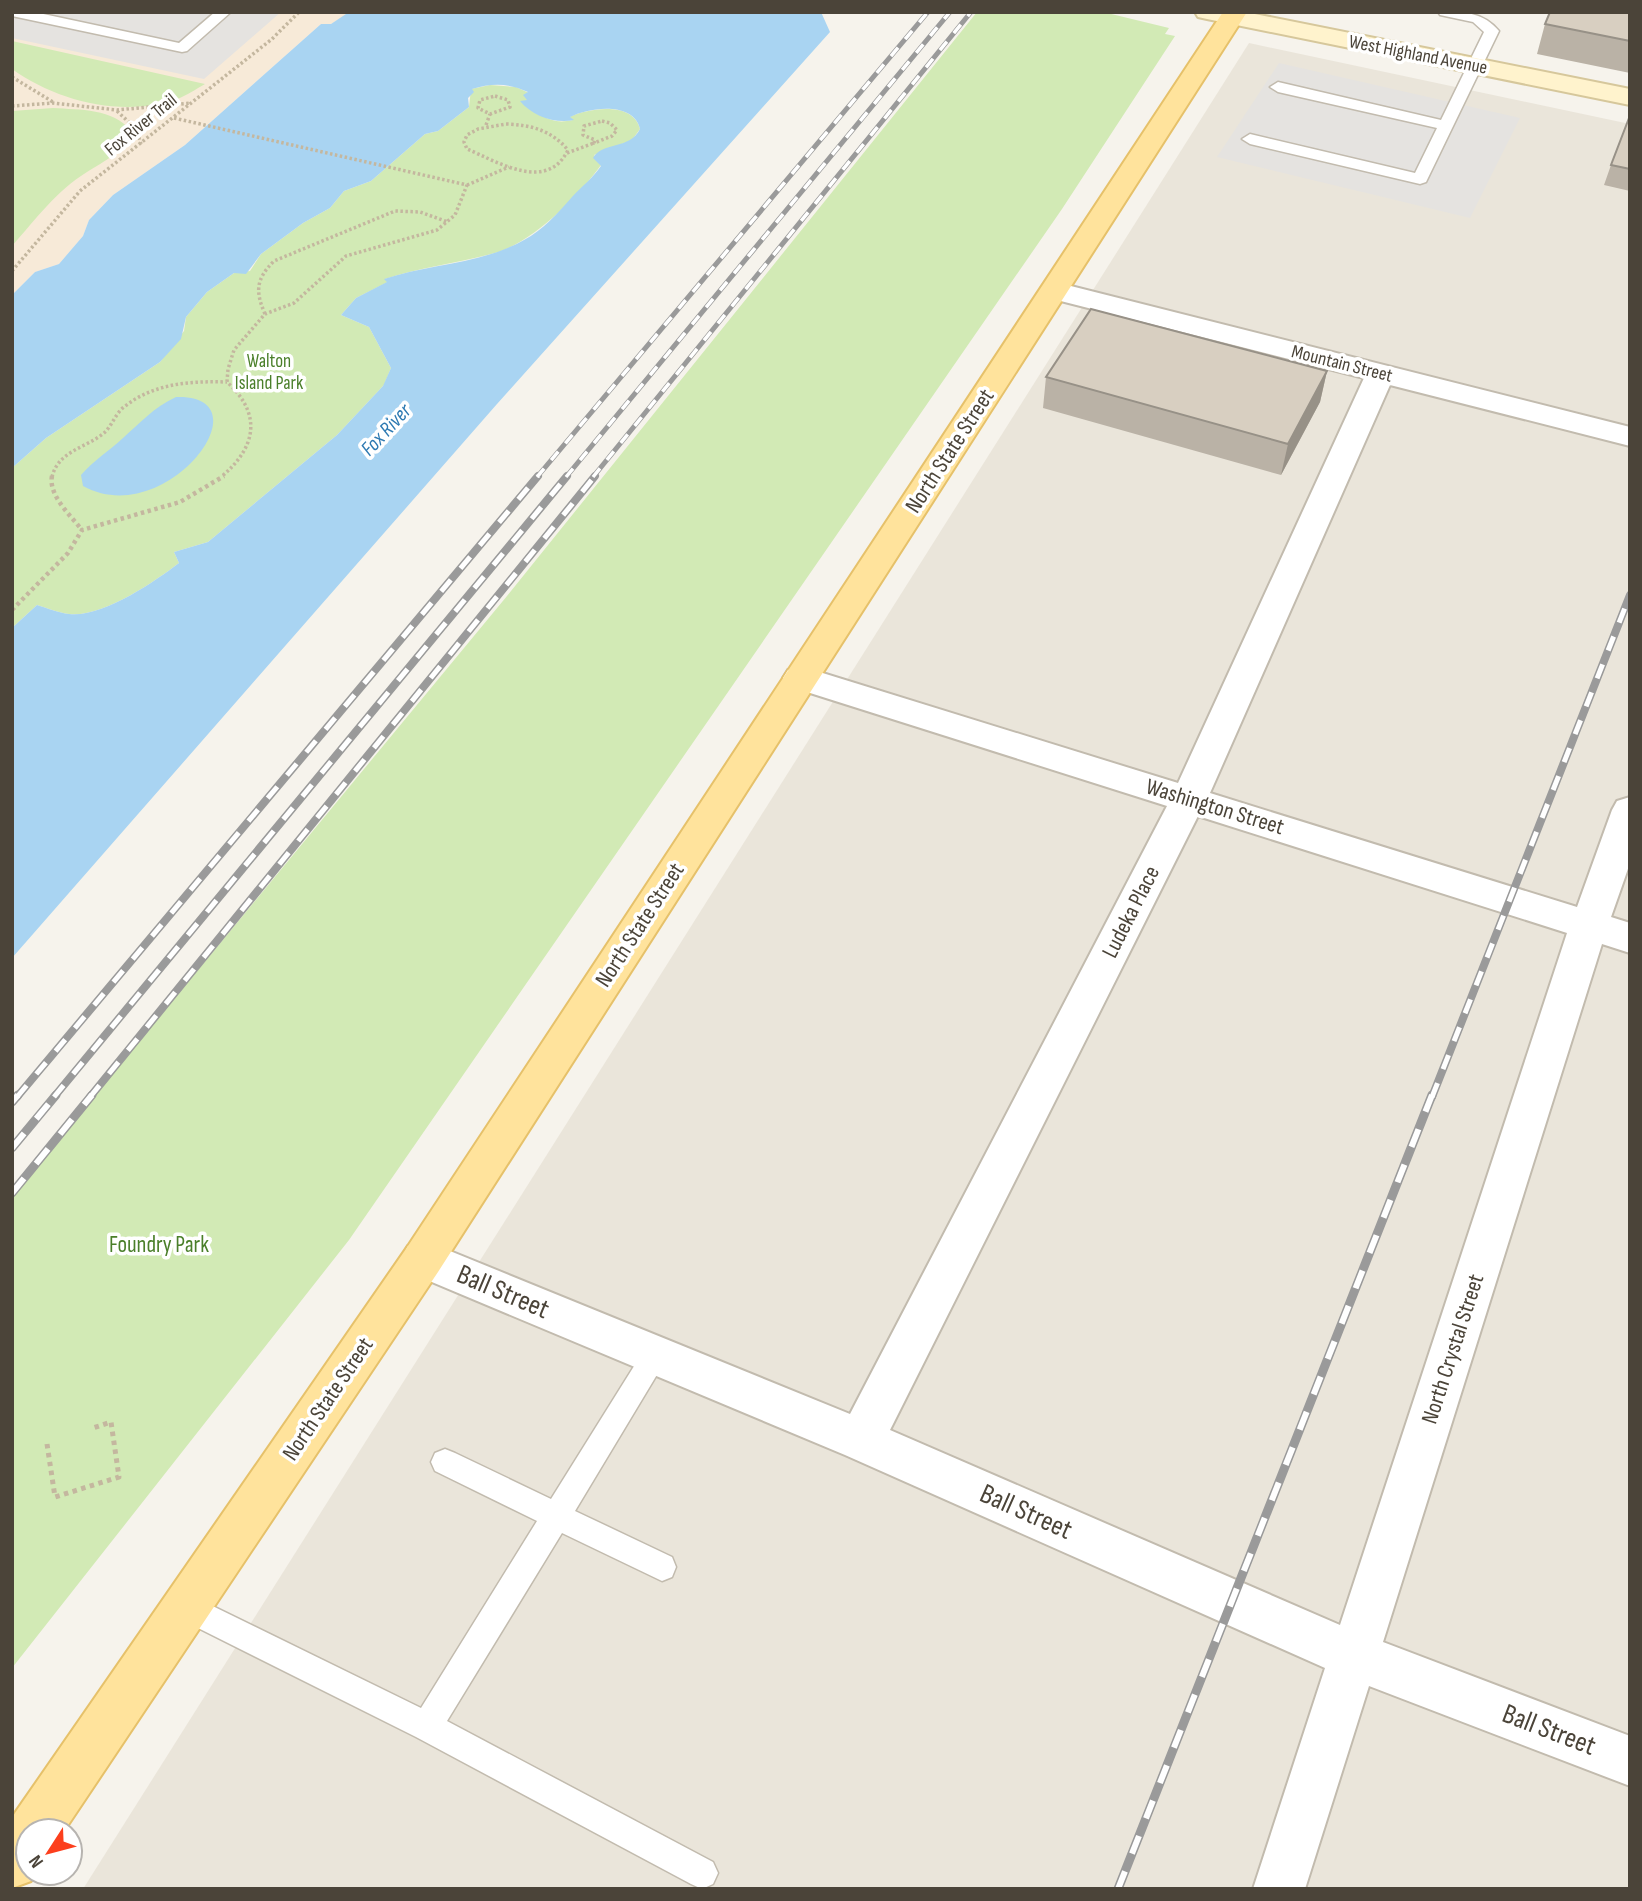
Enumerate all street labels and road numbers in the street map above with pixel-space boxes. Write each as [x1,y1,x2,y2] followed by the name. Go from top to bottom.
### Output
[1347,30,1489,80] street label: West Highland Avenue
[100,89,182,161] street label: Fox River Trail
[1289,340,1395,388] street label: Mountain Street
[899,384,1001,518] street label: North State Street
[1143,773,1287,841] street label: Washington Street
[589,858,691,992] street label: North State Street
[1096,861,1166,963] street label: Ludeka Place
[452,1258,554,1326] street label: Ball Street
[1416,1271,1490,1427] street label: North Crystal Street
[277,1332,379,1466] street label: North State Street
[975,1477,1077,1547] street label: Ball Street
[1498,1697,1600,1763] street label: Ball Street

